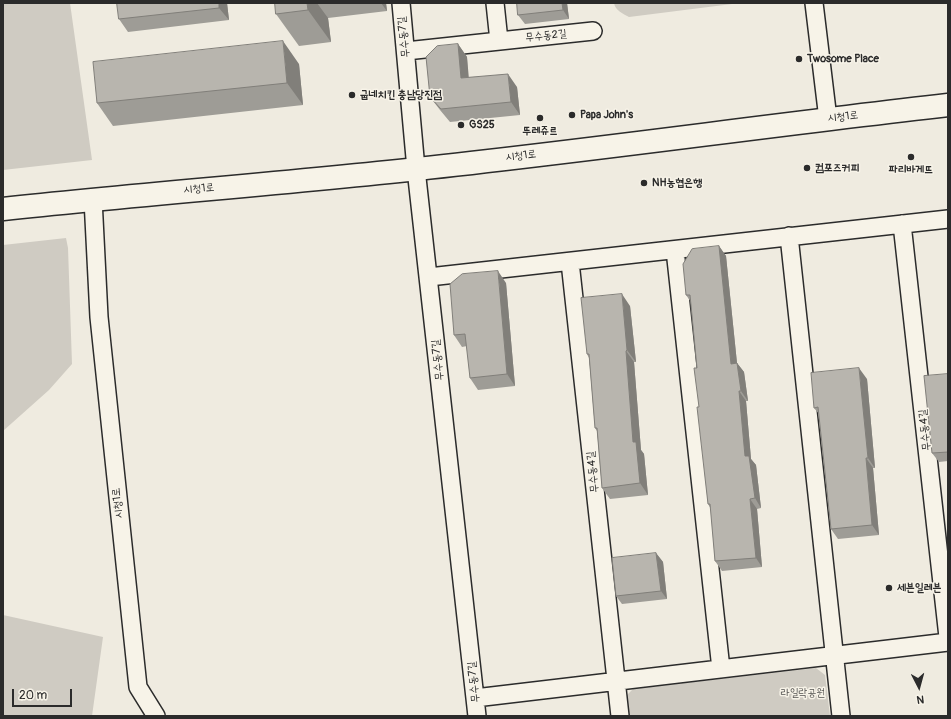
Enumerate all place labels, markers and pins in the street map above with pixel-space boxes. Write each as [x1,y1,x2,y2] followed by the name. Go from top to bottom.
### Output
[807,52,879,66] place label: Twosome Place
[794,54,804,64] marker: Twosome Place
[360,88,442,102] place label: 굽네치킨 충남당진점
[347,90,357,100] marker: 굽네치킨 충남당진점
[580,108,633,122] place label: Papa John's
[567,110,577,120] marker: Papa John's
[535,113,545,123] marker: 뚜레쥬르
[469,118,495,132] place label: GS25
[456,120,466,130] marker: GS25
[522,124,558,138] place label: 뚜레쥬르
[906,152,916,162] marker: 파리바게뜨
[815,161,859,175] place label: 컴포즈커피
[802,163,812,173] marker: 컴포즈커피
[889,163,933,177] place label: 파리바게뜨
[652,176,702,190] place label: NH농협은행
[639,178,649,188] marker: NH농협은행
[897,581,941,595] place label: 세븐일레븐
[884,583,894,593] marker: 세븐일레븐

